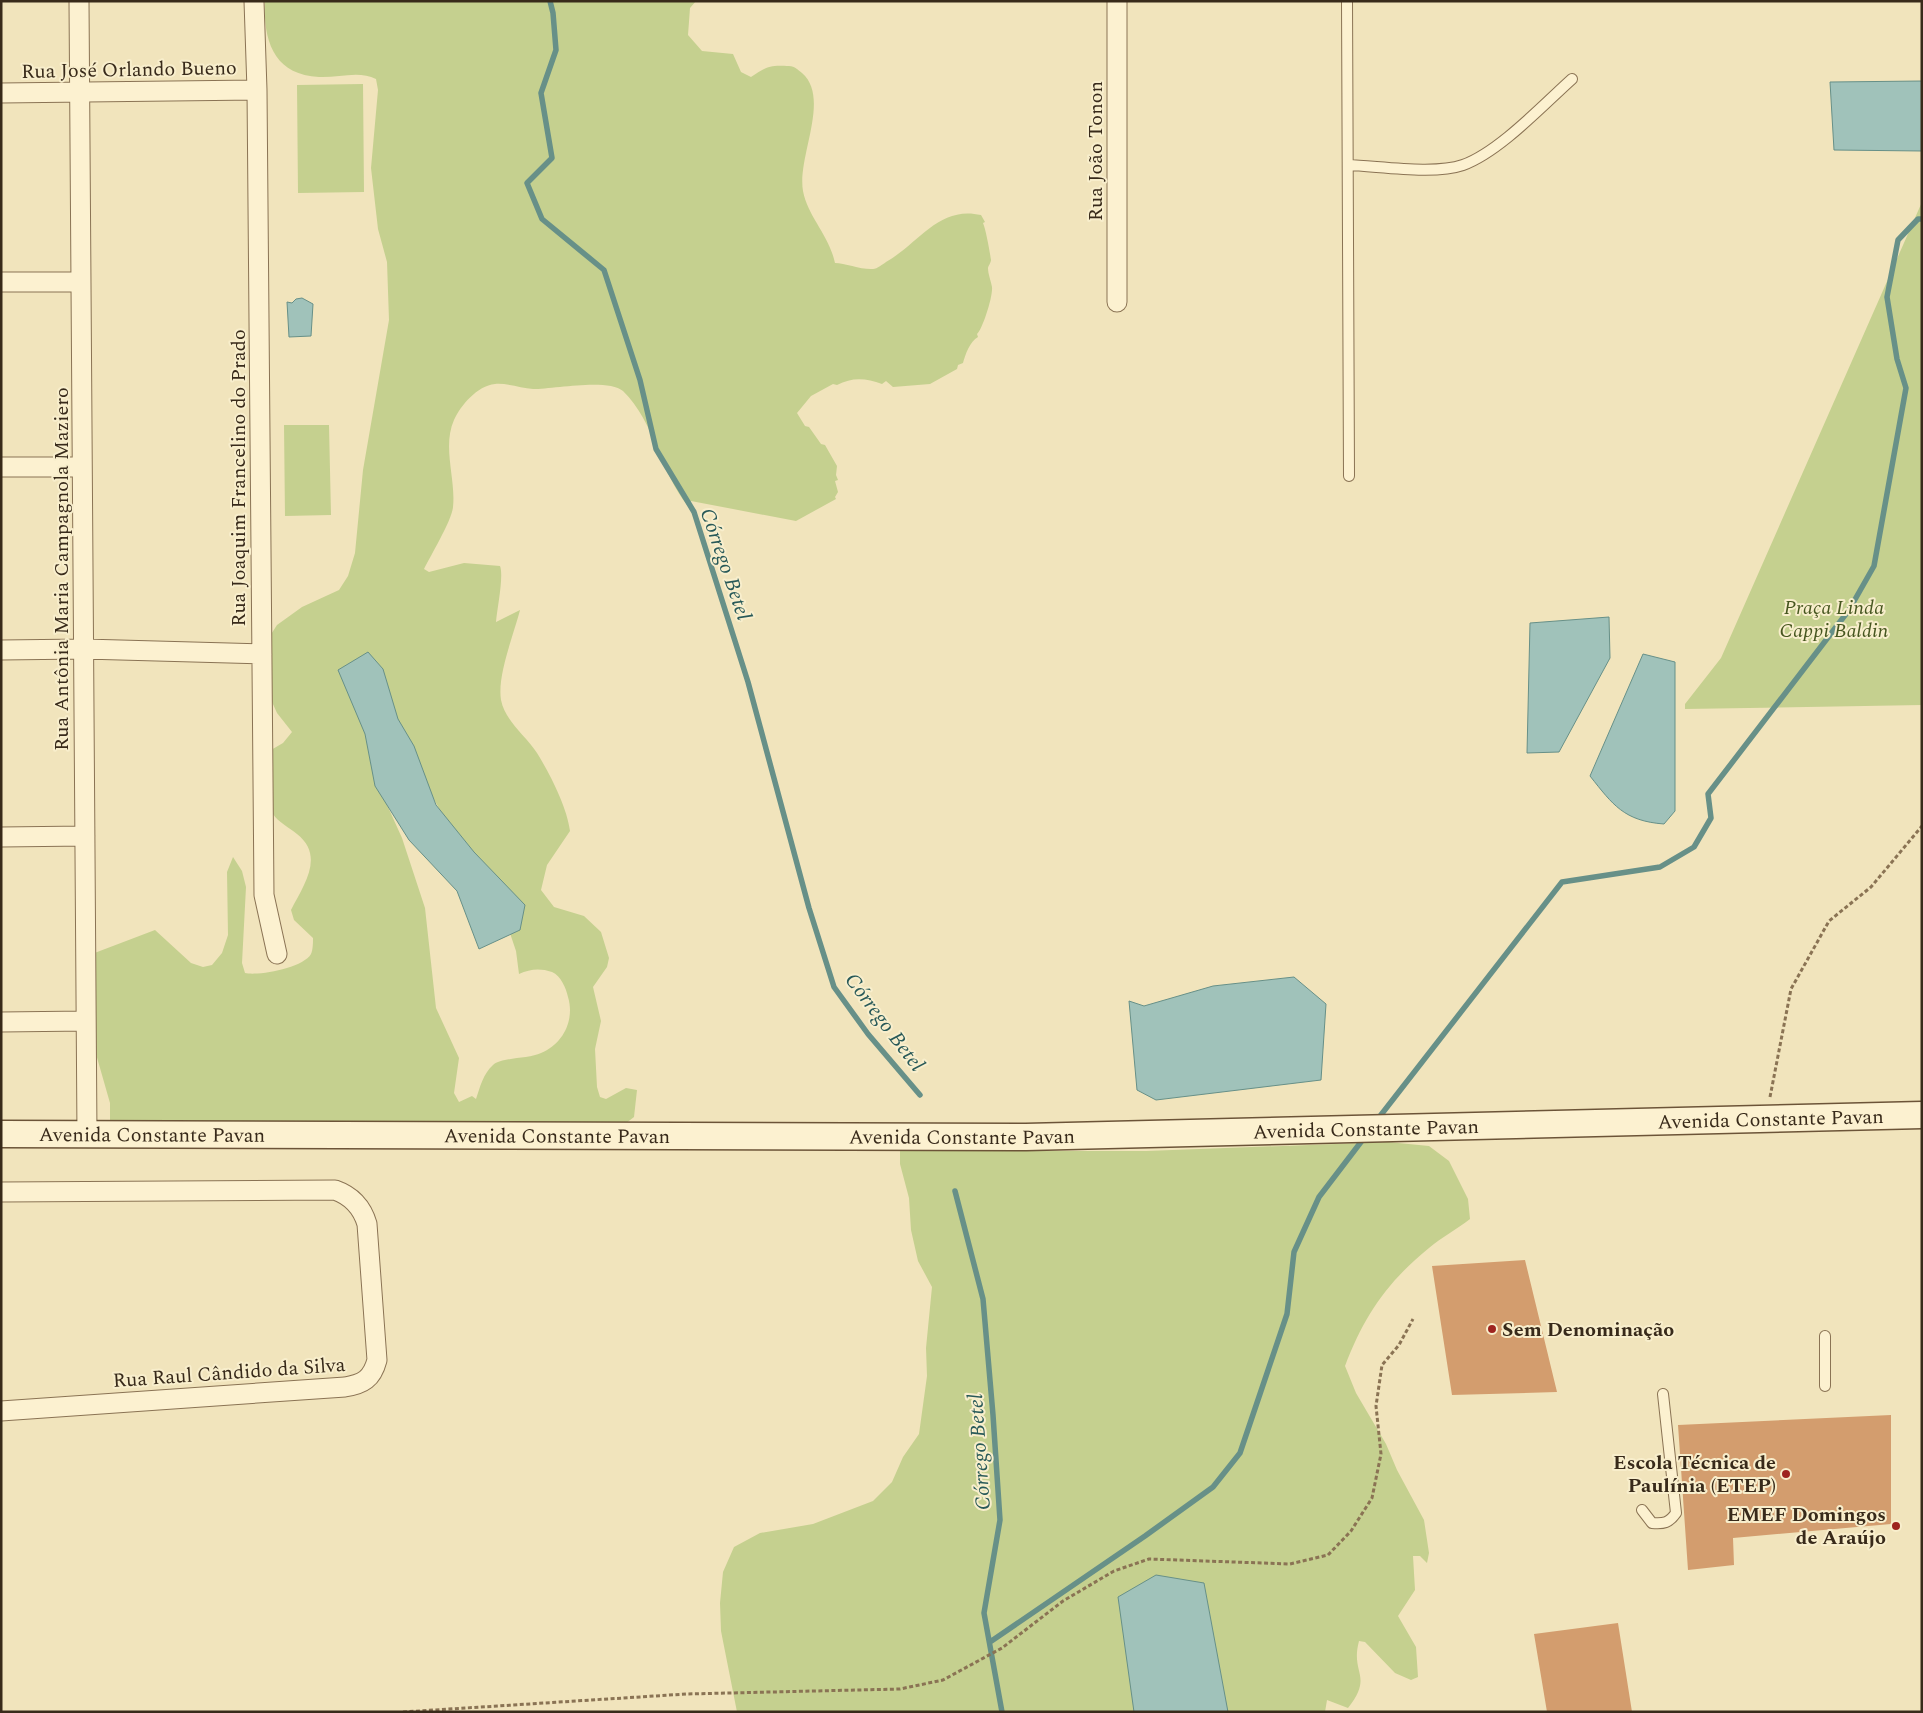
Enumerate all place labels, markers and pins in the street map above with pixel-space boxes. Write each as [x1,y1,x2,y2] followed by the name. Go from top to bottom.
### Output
[1502,1315,1674,1345] place label: Sem Denominação
[1486,1323,1498,1335] marker: Sem Denominação
[1613,1448,1776,1501] place label: Escola Técnica de Paulínia (ETEP)
[1780,1468,1792,1480] marker: Escola Técnica de Paulínia (ETEP)
[1727,1500,1886,1553] place label: EMEF Domingos de Araújo
[1890,1520,1902,1532] marker: EMEF Domingos de Araújo

